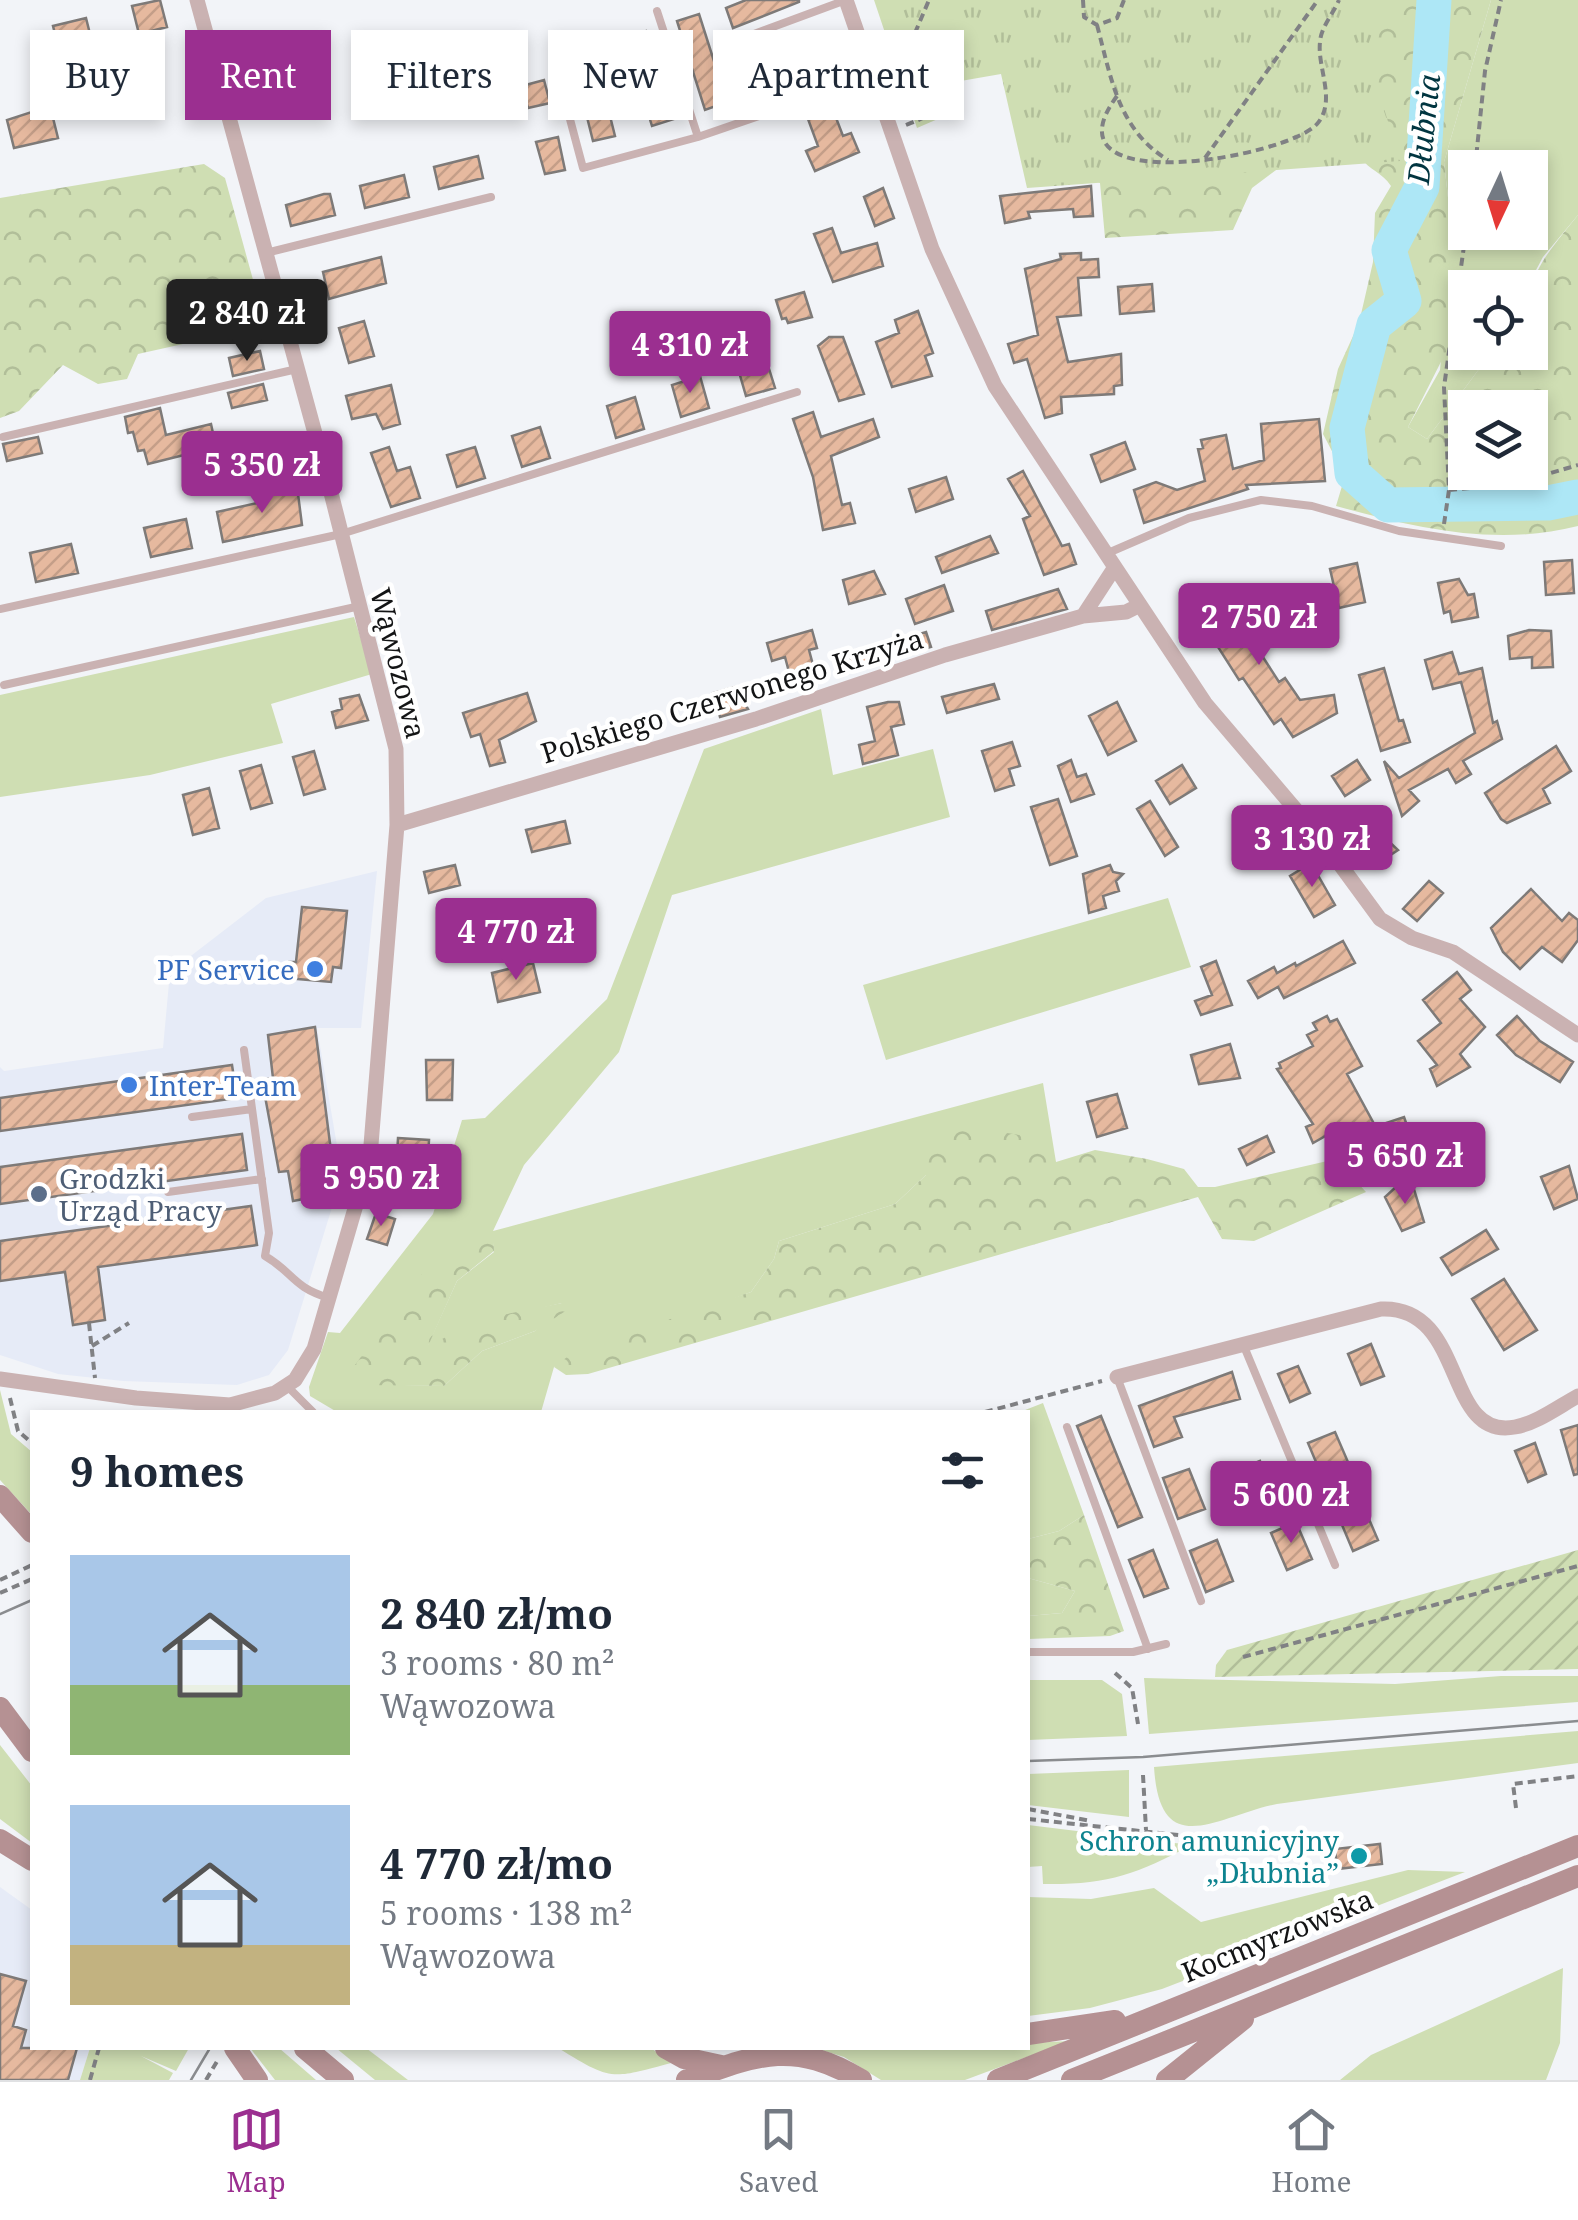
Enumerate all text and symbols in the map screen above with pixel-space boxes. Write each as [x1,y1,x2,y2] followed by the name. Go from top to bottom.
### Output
[30,30,165,120] chip: Buy
[185,30,331,120] chip: Rent
[351,30,528,120] chip: Filters
[548,30,693,120] chip: New
[713,30,964,120] chip: Apartment
[1397,71,1449,187] water label: Dłubnia
[1448,150,1548,250] north arrow
[1448,150,1548,490] map controls
[1448,270,1548,370] button: locate
[144,279,350,364] pin: 2 840 zł
[188,290,306,333] text: 2 840 zł
[587,311,793,396] pin: 4 310 zł
[631,322,749,365] text: 4 310 zł
[1448,390,1548,490] button: layers
[159,431,365,516] pin: 5 350 zł
[203,442,321,485] text: 5 350 zł
[1156,583,1362,668] pin: 2 750 zł
[362,584,436,742] street label: Wąwozowa
[1200,594,1318,637] text: 2 750 zł
[536,619,928,771] street label: Polskiego Czerwonego Krzyża
[1209,805,1415,890] pin: 3 130 zł
[1253,816,1371,859] text: 3 130 zł
[413,898,619,983] pin: 4 770 zł
[457,909,575,952] text: 4 770 zł
[157,950,295,988] place label: PF Service
[304,958,326,980] marker: PF Service
[149,1066,297,1104] place label: Inter-Team
[118,1074,140,1096] marker: Inter-Team
[1302,1122,1508,1207] pin: 5 650 zł
[1346,1133,1464,1176] text: 5 650 zł
[278,1144,484,1229] pin: 5 950 zł
[322,1155,440,1198] text: 5 950 zł
[59,1159,222,1229] place label: Grodzki Urząd Pracy
[28,1183,50,1205] marker: Grodzki Urząd Pracy
[70,1442,244,1499] text: 9 homes
[935,1443,990,1498] icon: filters
[1188,1461,1394,1546] pin: 5 600 zł
[1232,1472,1350,1515] text: 5 600 zł
[380,1584,613,1641] text: 2 840 zł/mo
[150,1595,270,1715] icon: home
[380,1641,615,1684] text: 3 rooms · 80 m²
[380,1684,556,1727] text: Wąwozowa
[1079,1821,1339,1891] place label: Schron amunicyjny „Dłubnia”
[380,1834,613,1891] text: 4 770 zł/mo
[150,1845,270,1965] icon: home
[1348,1845,1370,1867] marker: Schron amunicyjny „Dłubnia”
[1176,1879,1378,1991] street label: Kocmyrzowska
[380,1891,633,1934] text: 5 rooms · 138 m²
[380,1934,556,1977] text: Wąwozowa
[227,2102,286,2200] tab: Map
[739,2102,818,2200] tab: Saved
[1272,2102,1351,2200] tab: Home

